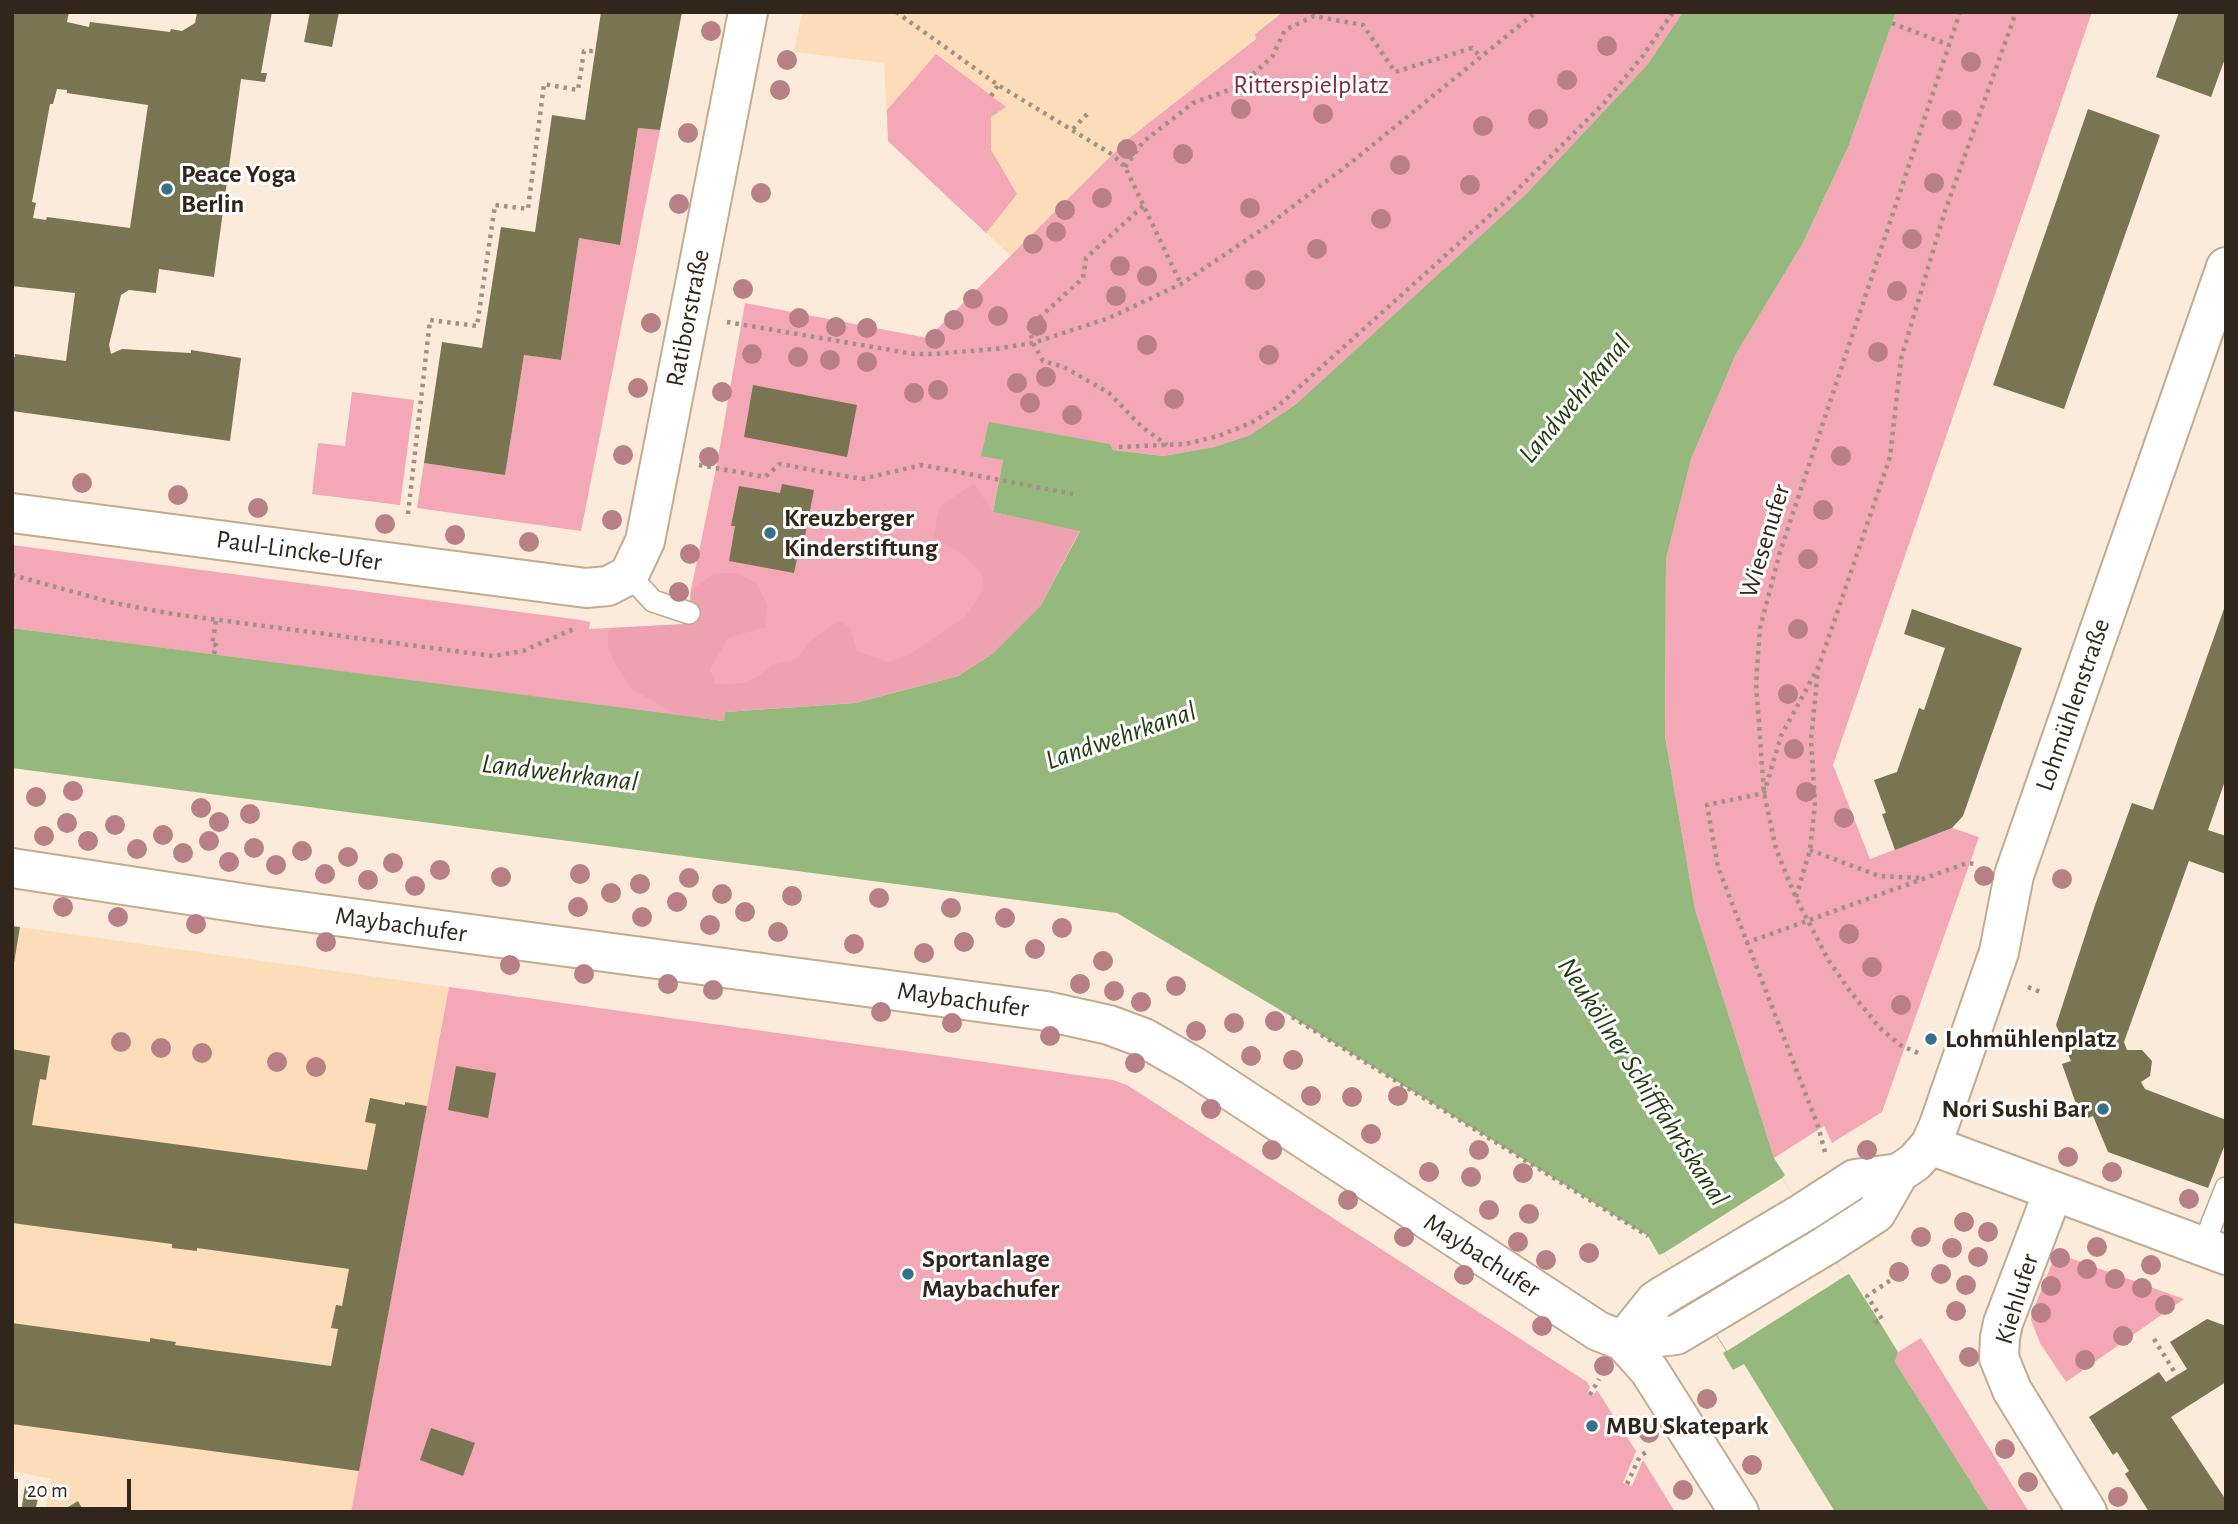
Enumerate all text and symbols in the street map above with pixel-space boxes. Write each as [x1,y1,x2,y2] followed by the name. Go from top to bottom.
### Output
[1233,69,1389,101] park label: Ritterspielplatz
[181,158,296,220] place label: Peace Yoga Berlin
[159,181,175,197] marker: Peace Yoga Berlin
[659,247,717,389] street label: Ratiborstraße
[1512,328,1638,470] water label: Landwehrkanal
[1733,480,1797,602] street label: Wiesenufer
[784,502,938,564] place label: Kreuzberger Kinderstiftung
[214,524,384,578] street label: Paul-Lincke-Ufer
[762,525,778,541] marker: Kreuzberger Kinderstiftung
[2029,615,2117,795] street label: Lohmühlenstraße
[1041,694,1201,778] water label: Landwehrkanal
[480,747,640,799] water label: Landwehrkanal
[333,900,469,950] street label: Maybachufer
[1550,951,1736,1213] water label: Neuköllner Schifffahrtskanal
[895,975,1031,1025] street label: Maybachufer
[1945,1023,2116,1055] place label: Lohmühlenplatz
[1923,1031,1939,1047] marker: Lohmühlenplatz
[1941,1093,2089,1125] place label: Nori Sushi Bar
[2095,1101,2111,1117] marker: Nori Sushi Bar
[1418,1207,1546,1305] street label: Maybachufer
[922,1243,1059,1304] place label: Sportanlage Maybachufer
[1988,1250,2046,1348] street label: Kiehlufer
[900,1266,916,1282] marker: Sportanlage Maybachufer
[1606,1410,1768,1442] place label: MBU Skatepark
[1584,1418,1600,1434] marker: MBU Skatepark
[18,1464,135,1508] scale bar
[27,1480,68,1501] text: 20 m

